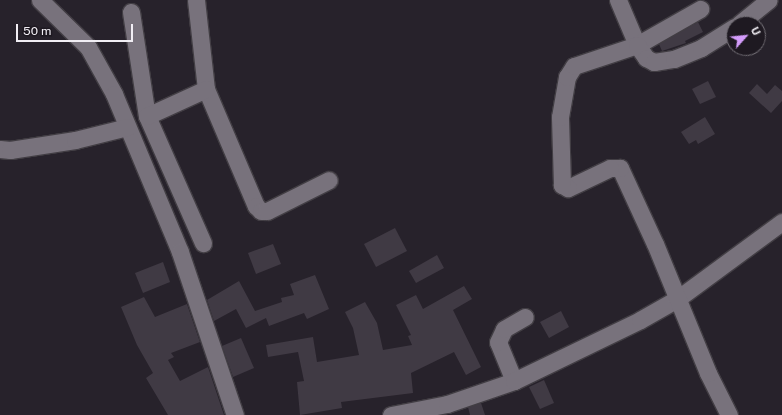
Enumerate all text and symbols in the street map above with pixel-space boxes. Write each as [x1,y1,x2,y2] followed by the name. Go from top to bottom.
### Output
[18,16,135,42] scale bar
[726,16,766,56] north arrow
[23,24,51,38] text: 50 m
[749,25,763,37] text: U

